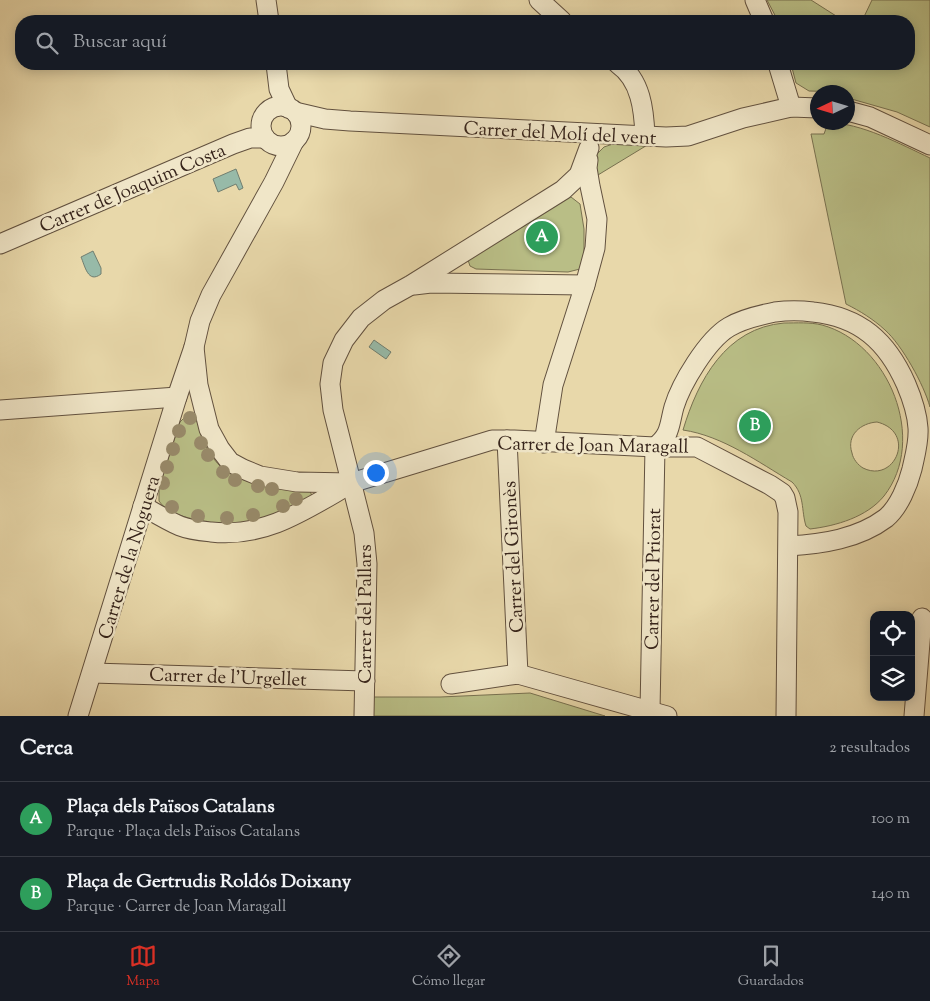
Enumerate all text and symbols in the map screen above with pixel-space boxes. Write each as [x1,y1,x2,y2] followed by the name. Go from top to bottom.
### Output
[15,15,915,70] search box
[33,29,61,57] icon: search
[73,29,167,56] text: Buscar aquí
[810,85,855,130] north arrow
[463,116,657,153] street label: Carrer del Molí del vent
[36,138,231,241] street label: Carrer de Joaquim Costa
[526,218,558,256] pin: A
[739,407,771,445] pin: B
[497,431,689,462] street label: Carrer de Joan Maragall
[363,460,389,486] your location
[93,472,168,643] street label: Carrer de la Noguera
[497,480,532,634] street label: Carrer del Gironès
[640,507,669,650] street label: Carrer del Priorat
[353,544,380,684] street label: Carrer del Pallars
[870,611,915,701] map controls
[870,611,915,656] button: locate
[870,656,915,701] button: layers
[149,662,308,695] street label: Carrer de l'Urgellet
[20,734,73,764] text: Cerca
[829,737,910,760] text: 2 resultados
[67,794,275,821] text: Plaça dels Països Catalans
[30,808,43,831] text: A
[871,808,910,831] text: 100 m
[67,821,300,844] text: Parque · Plaça dels Països Catalans
[67,869,351,896] text: Plaça de Gertrudis Roldós Doixany
[31,883,41,906] text: B
[872,883,910,906] text: 140 m
[67,896,286,919] text: Parque · Carrer de Joan Maragall
[126,942,160,992] tab: Mapa
[412,942,485,992] tab: Cómo llegar
[738,942,804,992] tab: Guardados

